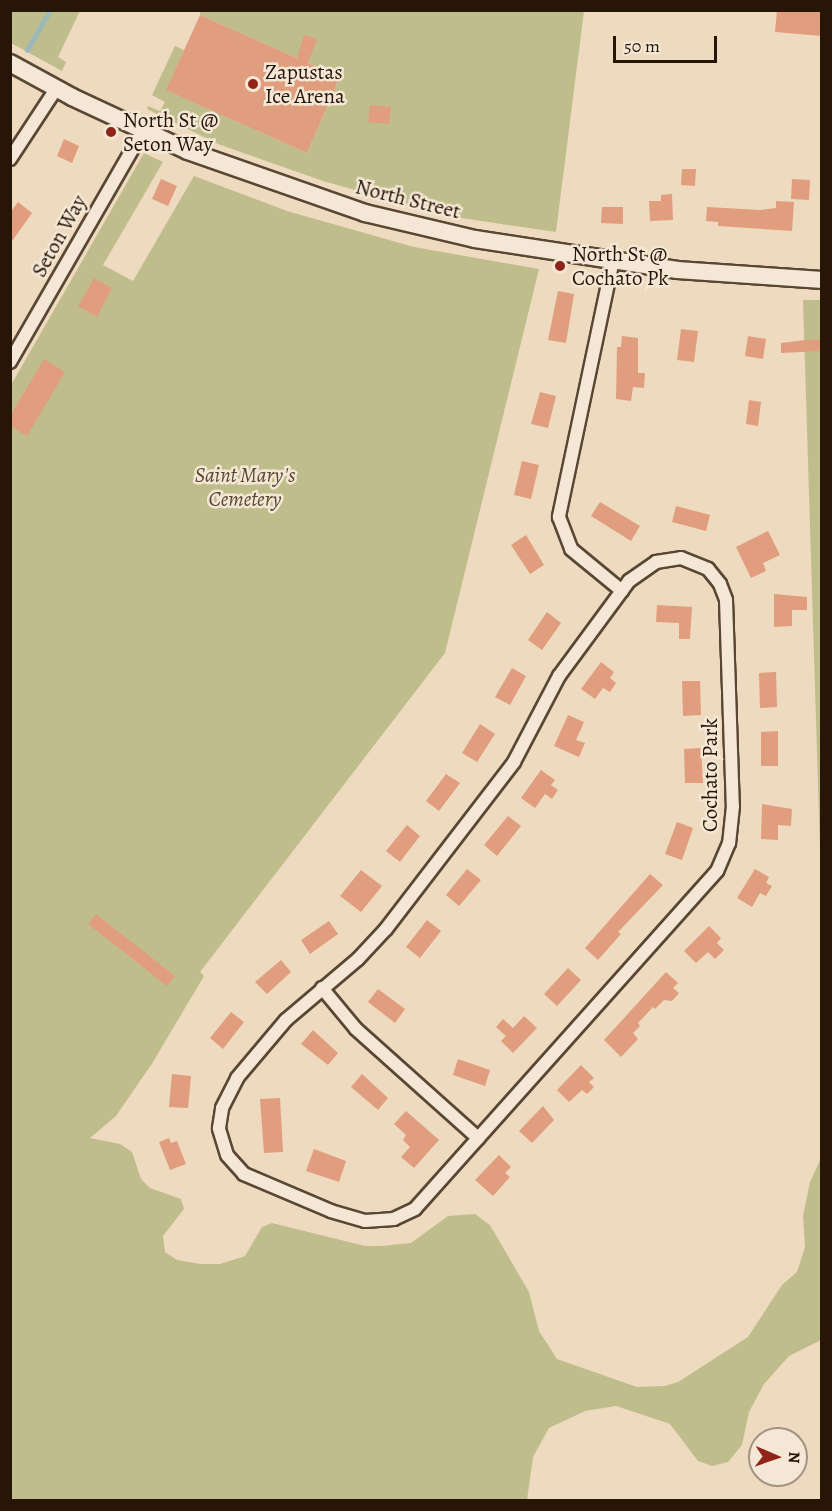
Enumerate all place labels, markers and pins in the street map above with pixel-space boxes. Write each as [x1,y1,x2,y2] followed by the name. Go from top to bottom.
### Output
[265,59,345,109] place label: Zapustas Ice Arena
[246,77,260,91] marker: Zapustas Ice Arena
[123,107,218,157] place label: North St @ Seton Way
[104,125,118,139] marker: North St @ Seton Way
[572,241,669,291] place label: North St @ Cochato Pk
[553,259,567,273] marker: North St @ Cochato Pk

